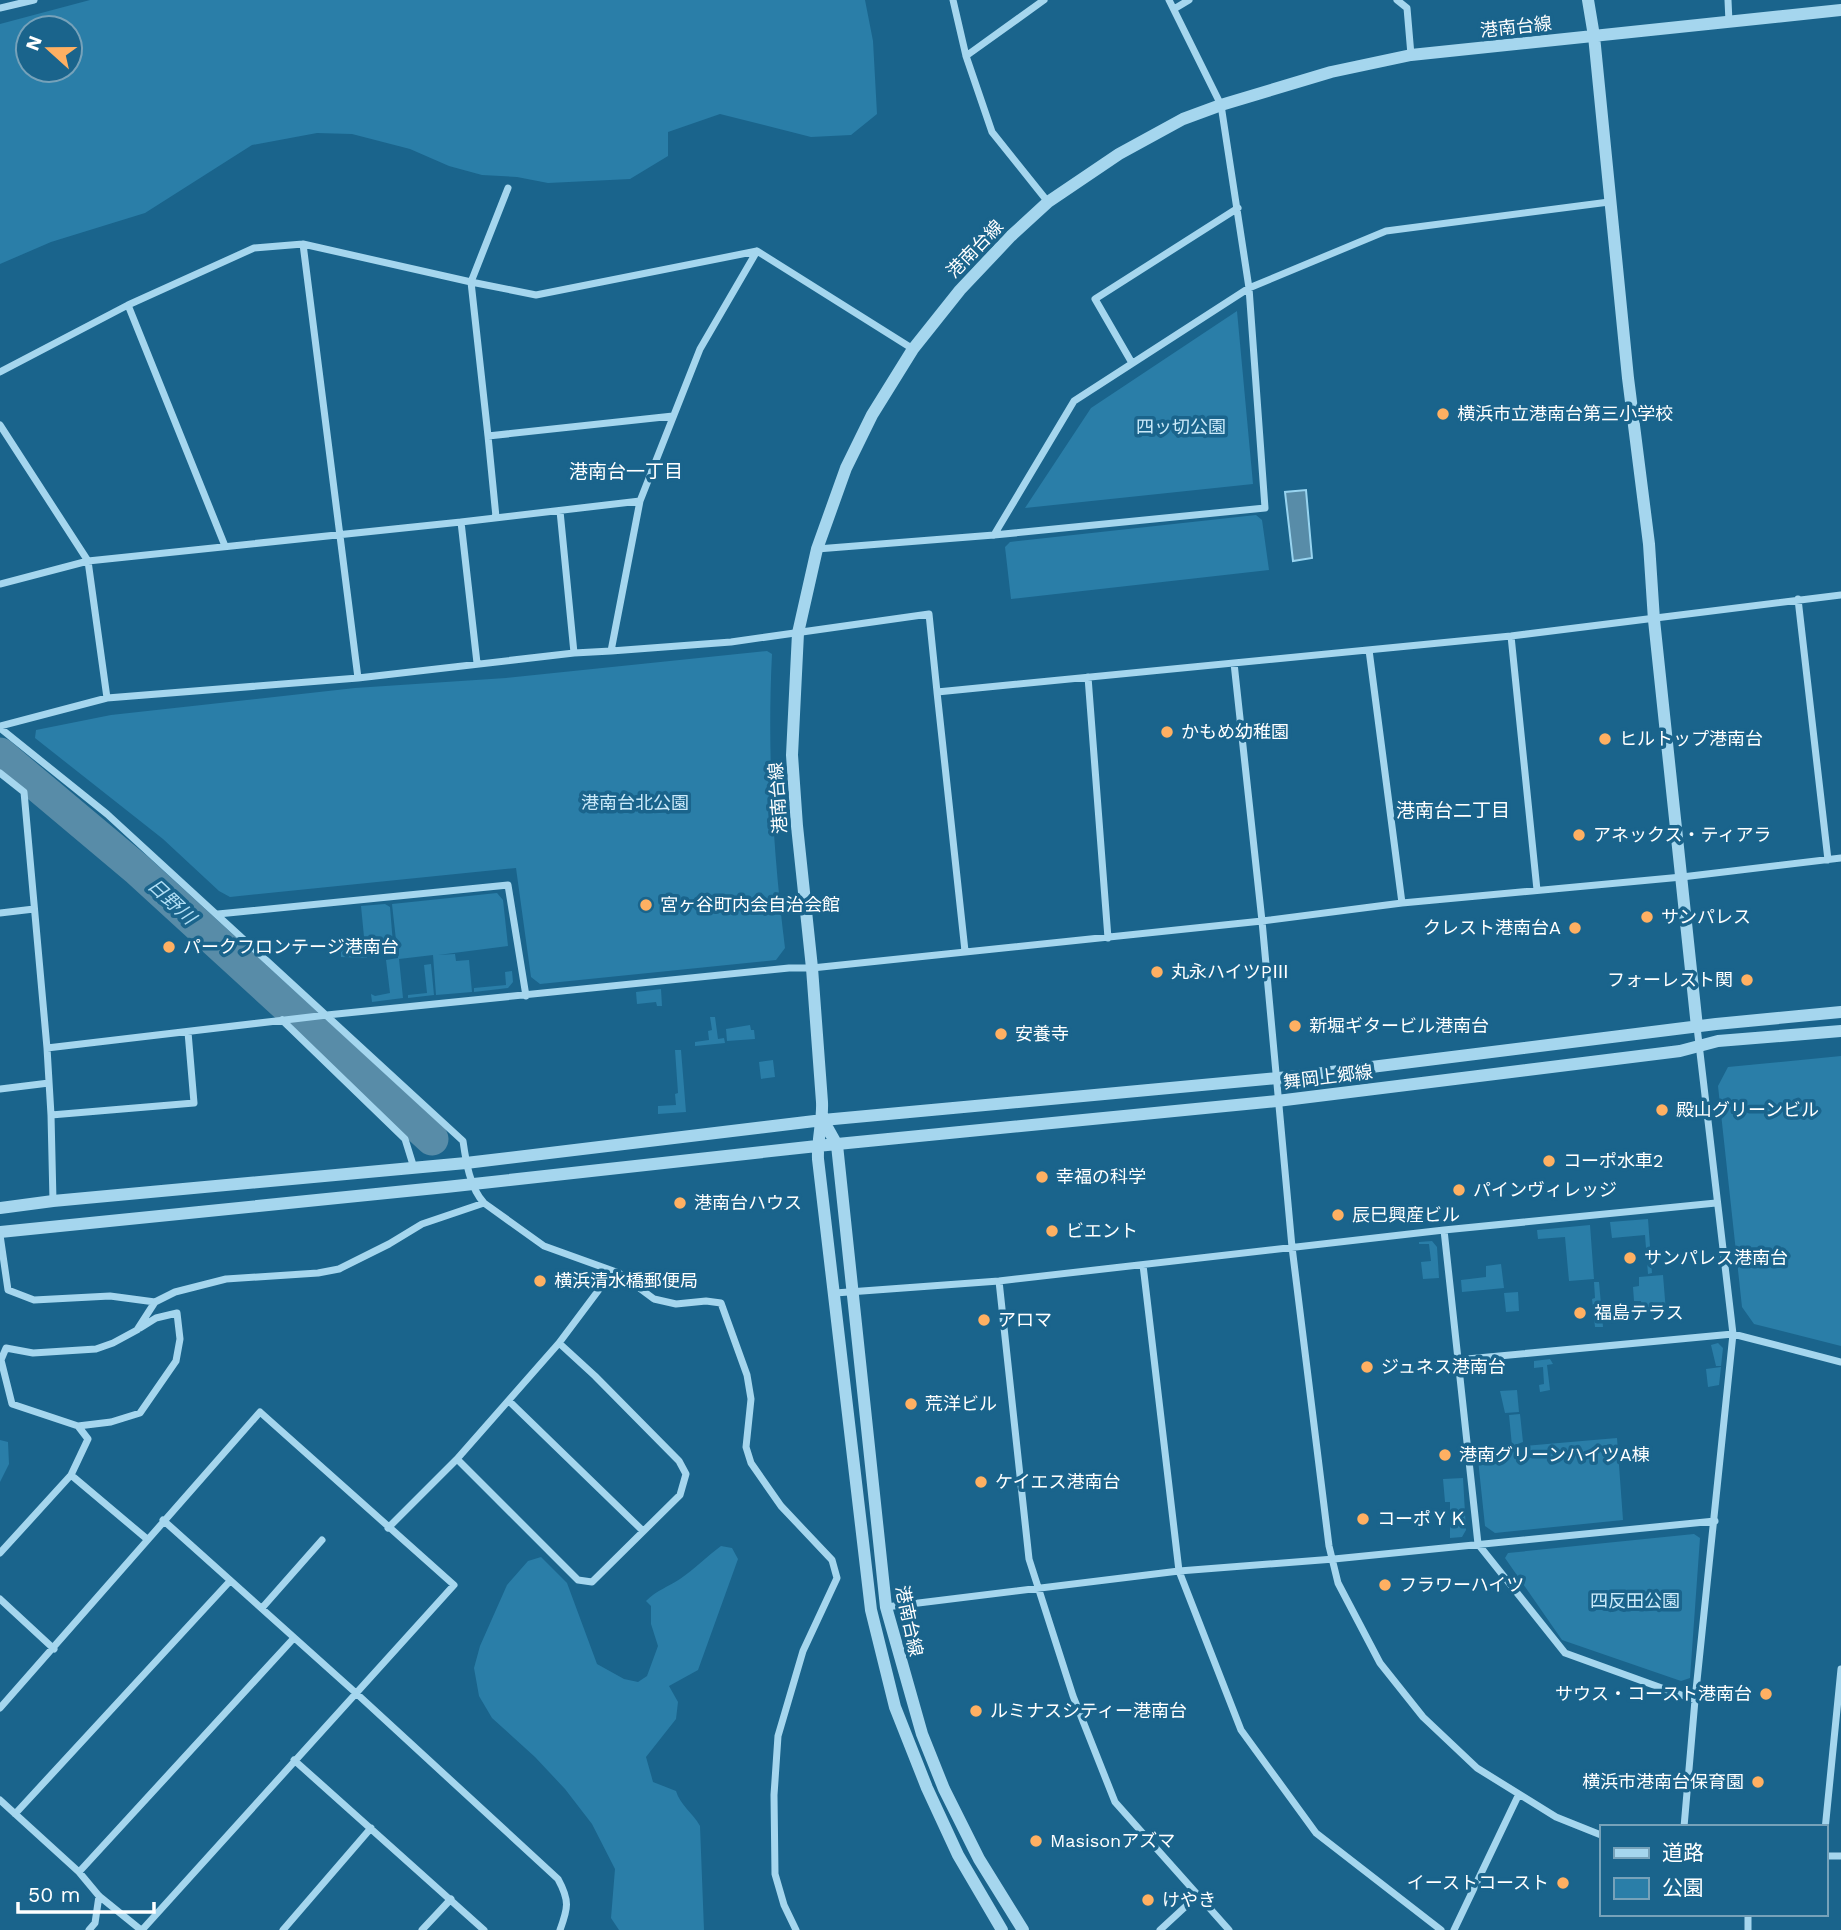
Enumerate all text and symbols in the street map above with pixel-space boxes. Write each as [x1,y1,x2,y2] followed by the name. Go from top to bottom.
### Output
[1479,12,1553,41] street label: 港南台線
[14,14,84,84] north arrow
[20,32,47,54] text: N
[942,215,1007,282] street label: 港南台線
[1457,403,1673,424] place label: 横浜市立港南台第三小学校
[1435,406,1451,422] marker: 横浜市立港南台第三小学校
[1136,416,1226,437] park label: 四ッ切公園
[569,460,683,483] district label: 港南台一丁目
[1181,721,1289,742] place label: かもめ幼稚園
[1159,724,1175,740] marker: かもめ幼稚園
[1619,728,1763,749] place label: ヒルトップ港南台
[1597,731,1613,747] marker: ヒルトップ港南台
[765,761,790,835] street label: 港南台線
[581,792,689,813] park label: 港南台北公園
[1396,799,1510,822] district label: 港南台二丁目
[1593,824,1771,845] place label: アネックス・ティアラ
[1571,827,1587,843] marker: アネックス・ティアラ
[143,874,202,931] water label: 日野川
[660,894,840,915] place label: 宮ヶ谷町内会自治会館
[638,897,654,913] marker: 宮ヶ谷町内会自治会館
[1661,906,1751,927] place label: サンパレス
[1639,909,1655,925] marker: サンパレス
[1423,917,1561,938] place label: クレスト港南台A
[1567,920,1583,936] marker: クレスト港南台A
[183,936,399,957] place label: パークフロンテージ港南台
[161,939,177,955] marker: パークフロンテージ港南台
[1171,961,1290,982] place label: 丸永ハイツPⅢ
[1149,964,1165,980] marker: 丸永ハイツPⅢ
[1607,969,1733,990] place label: フォーレスト関
[1739,972,1755,988] marker: フォーレスト関
[1309,1015,1489,1036] place label: 新堀ギタービル港南台
[1287,1018,1303,1034] marker: 新堀ギタービル港南台
[1015,1023,1069,1044] place label: 安養寺
[993,1026,1009,1042] marker: 安養寺
[1282,1061,1374,1092] street label: 舞岡上郷線
[1676,1099,1819,1120] place label: 殿山グリーンビル
[1654,1102,1670,1118] marker: 殿山グリーンビル
[1563,1150,1664,1171] place label: コーポ水車2
[1541,1153,1557,1169] marker: コーポ水車2
[1056,1166,1146,1187] place label: 幸福の科学
[1034,1169,1050,1185] marker: 幸福の科学
[1473,1179,1617,1200] place label: パインヴィレッジ
[1451,1182,1467,1198] marker: パインヴィレッジ
[694,1192,802,1213] place label: 港南台ハウス
[672,1195,688,1211] marker: 港南台ハウス
[1352,1204,1460,1225] place label: 辰巳興産ビル
[1330,1207,1346,1223] marker: 辰巳興産ビル
[1066,1220,1138,1241] place label: ビエント
[1044,1223,1060,1239] marker: ビエント
[1644,1247,1788,1268] place label: サンパレス港南台
[1622,1250,1638,1266] marker: サンパレス港南台
[554,1270,698,1291] place label: 横浜清水橋郵便局
[532,1273,548,1289] marker: 横浜清水橋郵便局
[1594,1302,1684,1323] place label: 福島テラス
[1572,1305,1588,1321] marker: 福島テラス
[998,1309,1052,1330] place label: アロマ
[976,1312,992,1328] marker: アロマ
[1381,1356,1506,1377] place label: ジュネス港南台
[1359,1359,1375,1375] marker: ジュネス港南台
[925,1393,997,1414] place label: 荒洋ビル
[903,1396,919,1412] marker: 荒洋ビル
[1459,1444,1650,1465] place label: 港南グリーンハイツA棟
[1437,1447,1453,1463] marker: 港南グリーンハイツA棟
[995,1471,1120,1492] place label: ケイエス港南台
[973,1474,989,1490] marker: ケイエス港南台
[1377,1508,1467,1529] place label: コーポＹＫ
[1355,1511,1371,1527] marker: コーポＹＫ
[1399,1574,1524,1595] place label: フラワーハイツ
[1377,1577,1393,1593] marker: フラワーハイツ
[892,1583,927,1658] street label: 港南台線
[1590,1590,1680,1611] park label: 四反田公園
[1555,1683,1752,1704] place label: サウス・コースト港南台
[1758,1686,1774,1702] marker: サウス・コースト港南台
[990,1700,1187,1721] place label: ルミナスシティー港南台
[968,1703,984,1719] marker: ルミナスシティー港南台
[1582,1771,1744,1792] place label: 横浜市港南台保育園
[1750,1774,1766,1790] marker: 横浜市港南台保育園
[1600,1825,1827,1916] legend
[1050,1830,1175,1851] place label: Masisonアズマ
[1028,1833,1044,1849] marker: Masisonアズマ
[1662,1840,1704,1865] text: 道路
[18,1870,154,1914] scale bar
[1407,1872,1549,1893] place label: イーストコースト
[1555,1875,1571,1891] marker: イーストコースト
[1662,1875,1704,1900] text: 公園
[28,1882,80,1907] text: 50 m
[1162,1889,1216,1910] place label: けやき
[1140,1892,1156,1908] marker: けやき

